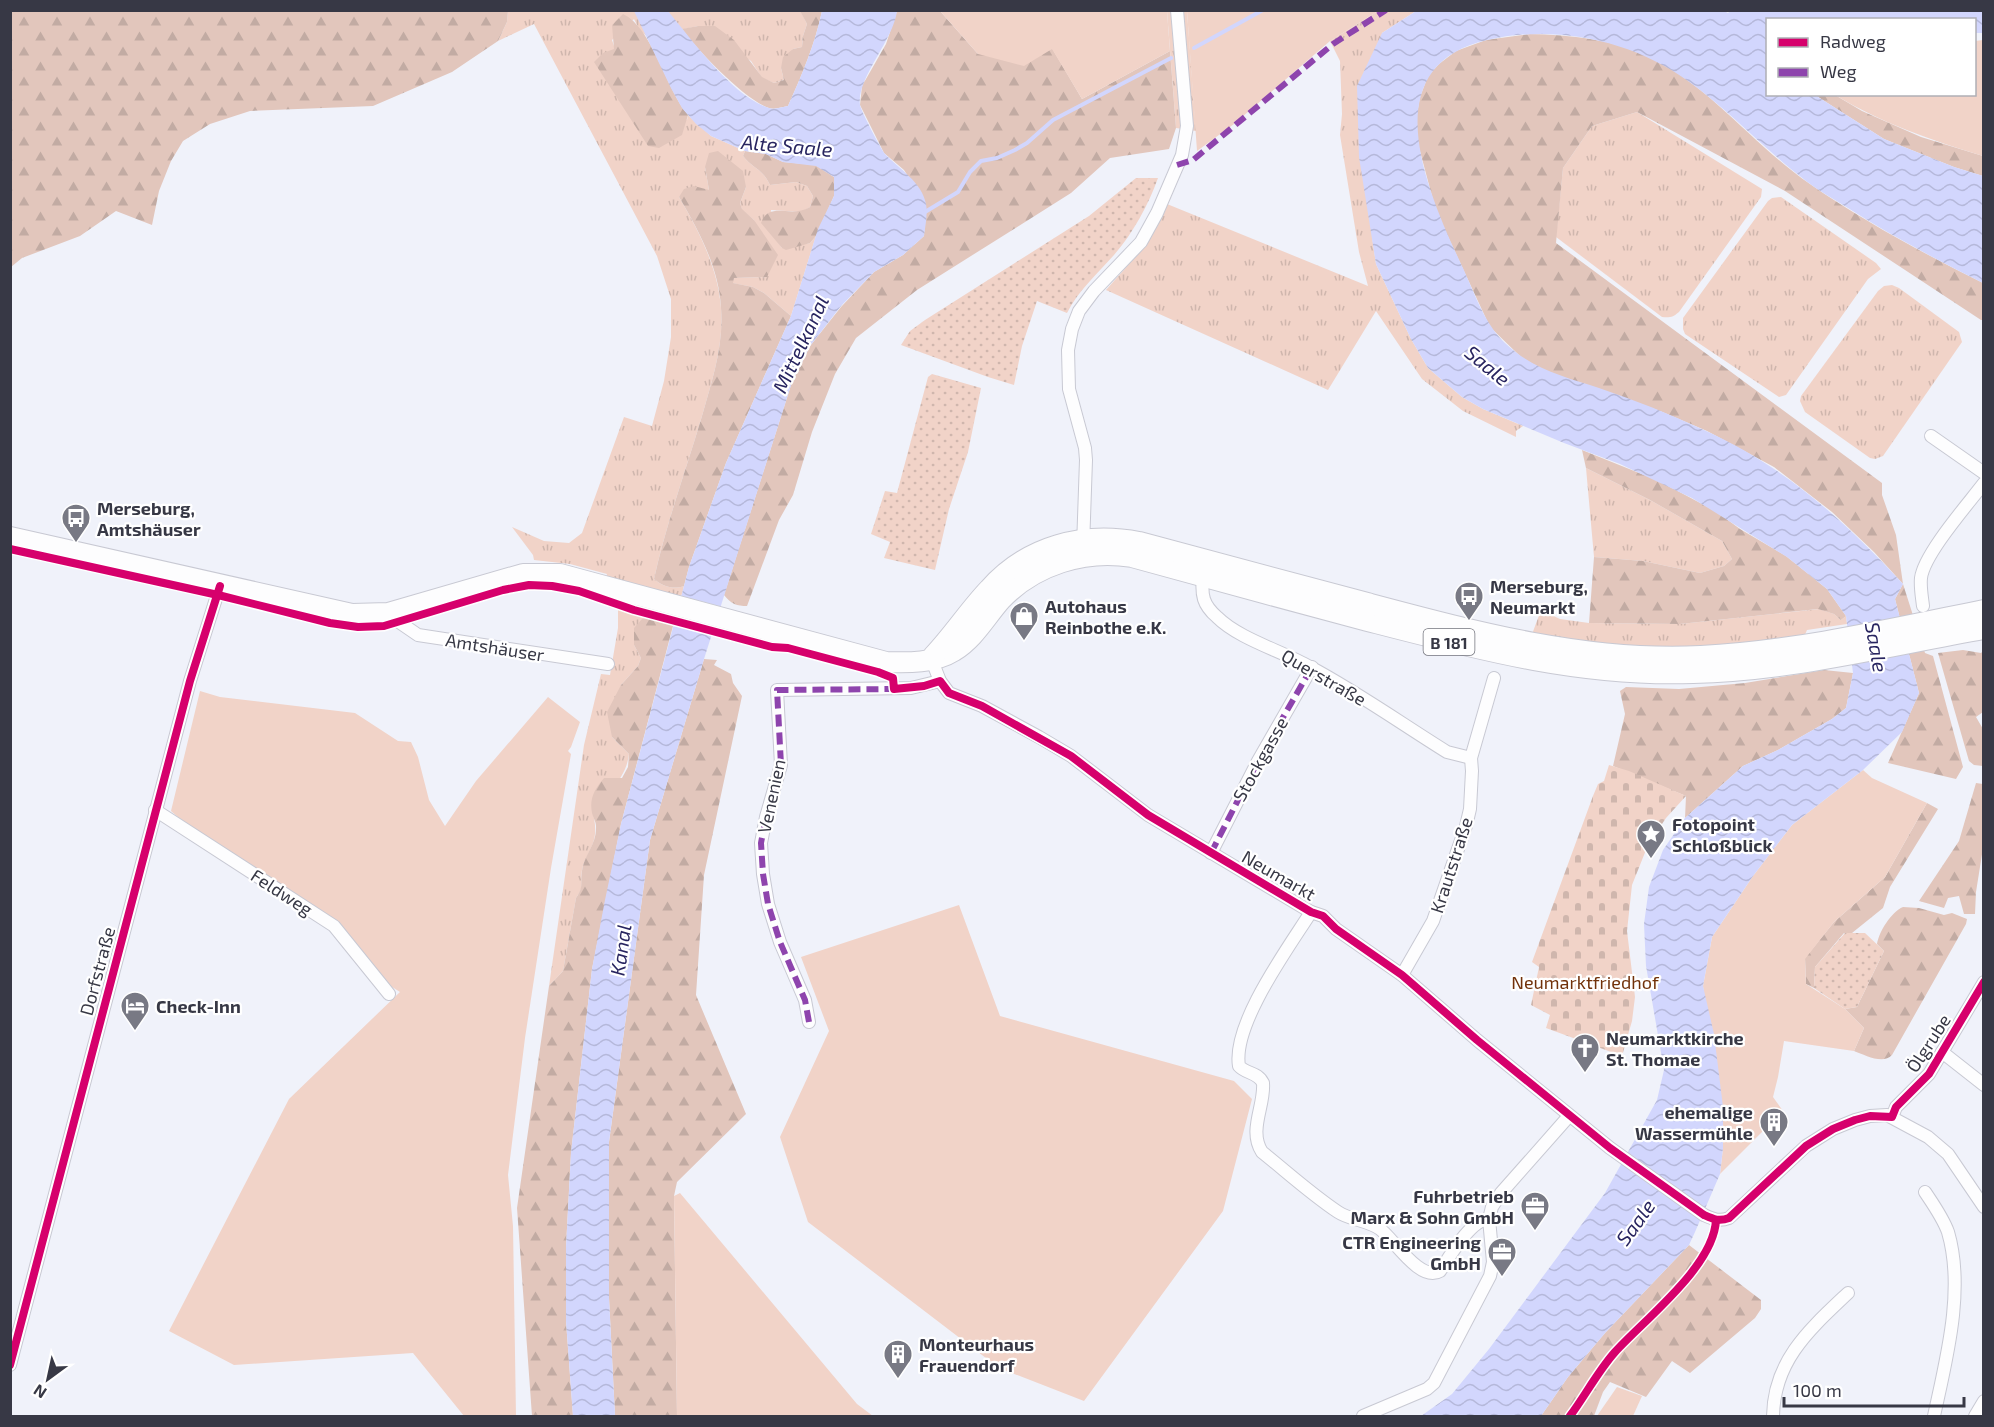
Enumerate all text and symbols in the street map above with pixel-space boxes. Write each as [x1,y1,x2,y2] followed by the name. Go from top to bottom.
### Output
[1766,18,1976,96] legend
[1820,30,1886,52] text: Radweg
[1820,60,1856,82] text: Weg
[739,129,834,161] water label: Alte Saale
[767,291,833,397] water label: Mittelkanal
[1461,340,1515,390] water label: Saale
[97,497,201,540] place label: Merseburg, Amtshäuser
[60,502,92,544] bus stop icon: Merseburg, Amtshäuser
[1490,575,1588,618] place label: Merseburg, Neumarkt
[1453,580,1485,622] bus stop icon: Merseburg, Neumarkt
[1045,595,1166,638] place label: Autohaus Reinbothe e.K.
[1008,600,1040,642] shop icon: Autohaus Reinbothe e.K.
[1861,620,1893,674] water label: Saale
[444,628,546,666] street label: Amtshäuser
[1424,629,1474,655] road number: B 181
[1278,644,1370,710] street label: Querstraße
[1228,713,1292,805] street label: Stockgasse
[752,757,790,835] street label: Venenien
[1672,813,1773,856] place label: Fotopoint Schloßblick
[1425,814,1477,916] street label: Krautstraße
[1635,818,1667,860] place icon: Fotopoint Schloßblick
[1238,845,1320,905] street label: Neumarkt
[247,864,317,920] street label: Feldweg
[605,923,635,977] water label: Kanal
[75,924,119,1018] street label: Dorfstraße
[1511,971,1660,993] park label: Neumarktfriedhof
[119,990,151,1032] hotel icon: Check-Inn
[156,995,241,1017] place label: Check-Inn
[1901,1010,1955,1076] street label: Ölgrube
[1606,1027,1744,1070] place label: Neumarktkirche St. Thomae
[1569,1032,1601,1074] church icon: Neumarktkirche St. Thomae
[1635,1101,1753,1144] place label: ehemalige Wassermühle
[1758,1106,1790,1148] building icon: ehemalige Wassermühle
[1350,1185,1514,1228] place label: Fuhrbetrieb Marx & Sohn GmbH
[1519,1190,1551,1232] office icon: Fuhrbetrieb Marx & Sohn GmbH
[1610,1194,1660,1250] water label: Saale
[1342,1231,1482,1274] place label: CTR Engineering GmbH
[1486,1236,1518,1278] office icon: CTR Engineering GmbH
[919,1333,1034,1376] place label: Monteurhaus Frauendorf
[882,1338,914,1380] building icon: Monteurhaus Frauendorf
[18,1349,78,1409] north arrow
[1784,1370,1964,1408] scale bar
[1793,1379,1842,1401] text: 100 m
[30,1381,50,1403] text: N

